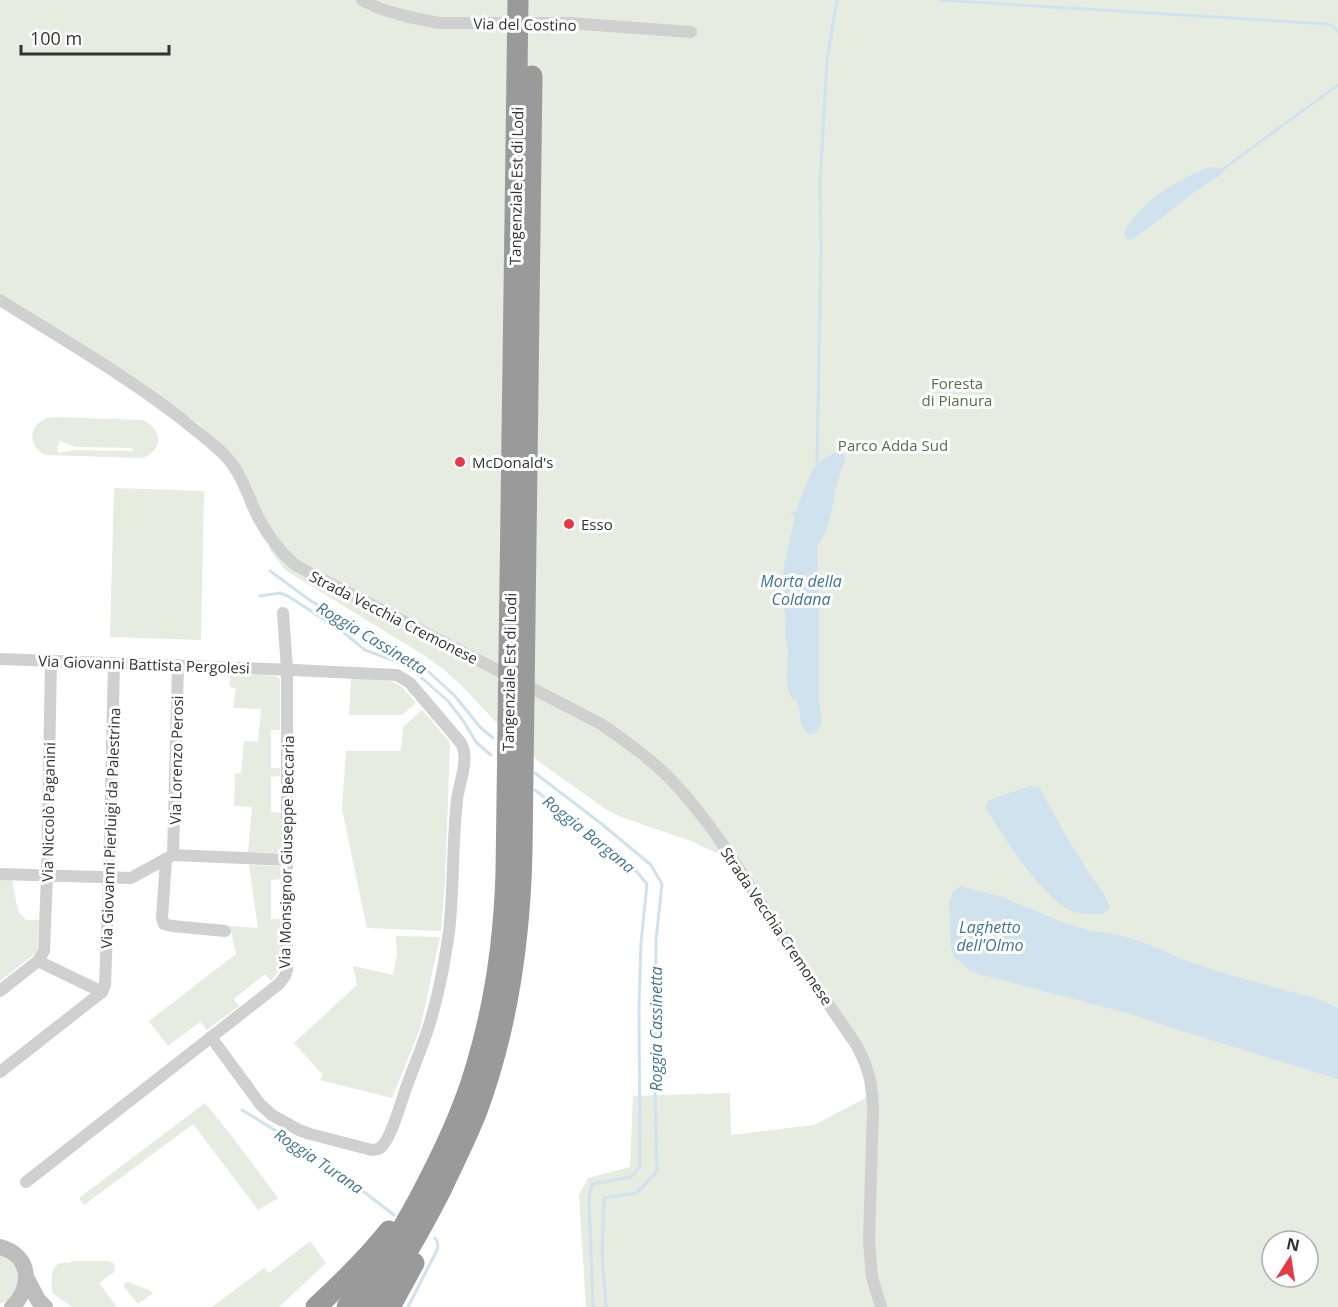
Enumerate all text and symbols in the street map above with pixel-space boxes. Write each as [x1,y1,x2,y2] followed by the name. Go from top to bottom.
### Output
[473,13,577,35] street label: Via del Costino
[21,18,170,56] scale bar
[30,26,82,50] text: 100 m
[505,107,527,265] street label: Tangenziale Est di Lodi
[922,373,992,410] park label: Foresta di Pianura
[838,435,948,455] park label: Parco Adda Sud
[472,452,554,472] place label: McDonald's
[453,455,467,469] marker: McDonald's
[581,514,613,534] place label: Esso
[562,517,576,531] marker: Esso
[306,566,482,668] street label: Strada Vecchia Cremonese
[760,570,842,610] water label: Morta della Coldana
[498,593,520,751] street label: Tangenziale Est di Lodi
[313,596,431,680] water label: Roggia Cassinetta
[38,650,250,678] street label: Via Giovanni Battista Pergolesi
[165,695,187,825] street label: Via Lorenzo Perosi
[96,707,124,949] street label: Via Giovanni Pierluigi da Palestrina
[274,735,298,969] street label: Via Monsignor Giuseppe Beccaria
[37,742,59,882] street label: Via Niccolò Paganini
[538,790,640,878] water label: Roggia Bargana
[717,843,837,1009] street label: Strada Vecchia Cremonese
[956,916,1024,956] water label: Laghetto dell'Olmo
[645,966,667,1092] water label: Roggia Cassinetta
[270,1123,368,1199] water label: Roggia Turana
[1260,1229,1320,1289] north arrow
[1284,1232,1302,1256] text: N

